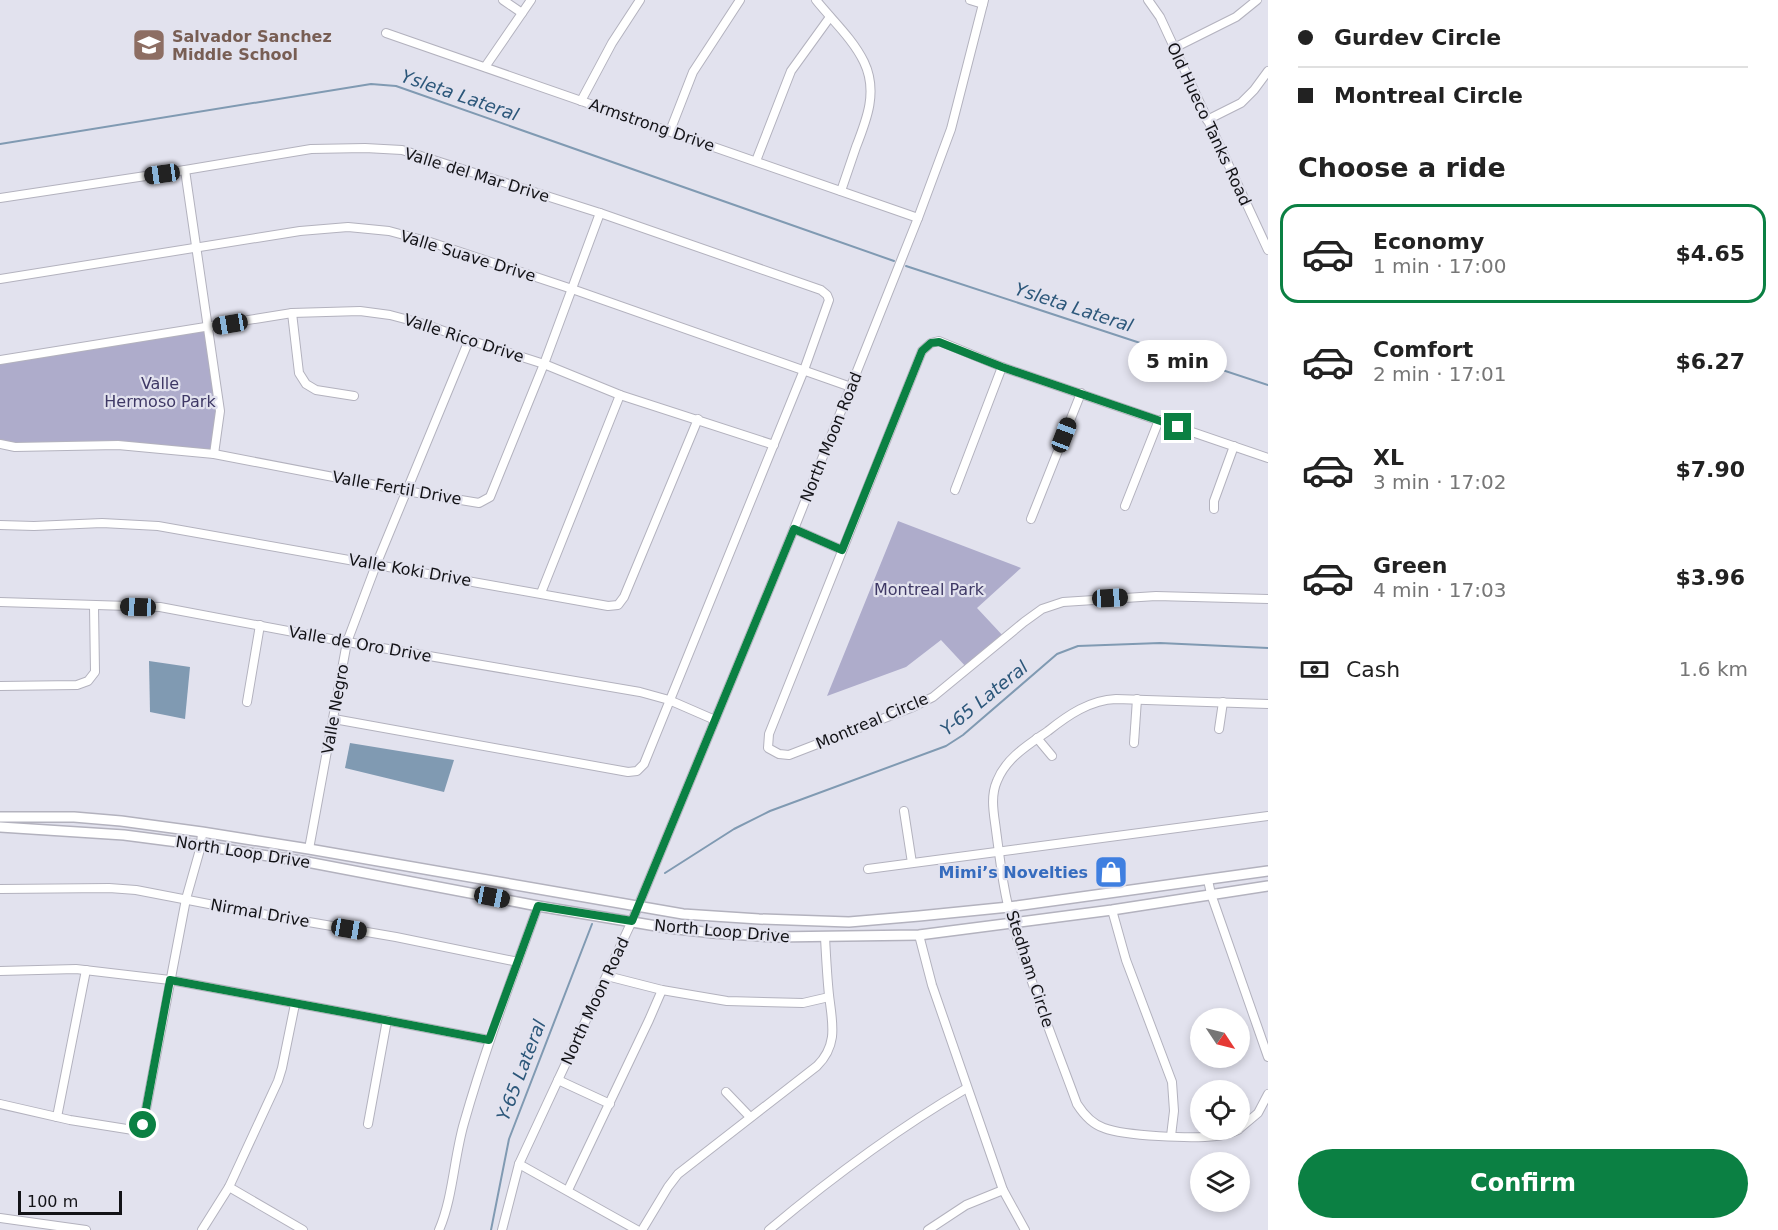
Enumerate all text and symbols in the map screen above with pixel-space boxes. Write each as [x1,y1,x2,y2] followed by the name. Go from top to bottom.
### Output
[1334,25,1501,50] text: Gurdev Circle
[131,27,167,63] school or university icon: Salvador Sanchez Middle School
[172,27,332,64] place label: Salvador Sanchez Middle School
[1163,39,1255,209] street label: Old Hueco Tanks Road
[398,65,522,125] water label: Ysleta Lateral
[1334,83,1523,108] text: Montreal Circle
[587,95,717,155] street label: Armstrong Drive
[402,144,552,206] street label: Valle del Mar Drive
[1298,152,1506,183] text: Choose a ride
[143,163,181,185] car
[398,226,538,286] street label: Valle Suave Drive
[1301,227,1355,281] icon: car
[1373,229,1484,254] text: Economy
[1675,241,1745,266] text: $4.65
[1373,254,1507,278] text: 1 min · 17:00
[1012,278,1136,336] water label: Ysleta Lateral
[402,310,526,366] street label: Valle Rico Drive
[211,312,249,336] car
[1301,335,1355,389] icon: car
[1373,337,1473,362] text: Comfort
[1128,340,1228,382] callout: 5 min
[1146,349,1209,373] text: 5 min
[1675,349,1745,374] text: $6.27
[1373,362,1507,386] text: 2 min · 17:01
[796,369,866,505] street label: North Moon Road
[104,374,216,411] park label: Valle Hermoso Park
[1164,413,1191,440] route end
[1049,415,1079,455] car
[1301,443,1355,497] icon: car
[1373,445,1404,470] text: XL
[1675,457,1745,482] text: $7.90
[331,467,463,509] street label: Valle Fertil Drive
[1373,470,1507,494] text: 3 min · 17:02
[347,550,473,590] street label: Valle Koki Drive
[1301,551,1355,605] icon: car
[1373,553,1447,578] text: Green
[1675,565,1745,590] text: $3.96
[1373,578,1507,602] text: 4 min · 17:03
[874,580,985,599] park label: Montreal Park
[1092,588,1128,608] car
[120,597,156,617] car
[287,622,433,666] street label: Valle de Oro Drive
[1298,653,1331,686] icon: cash
[936,656,1032,740] water label: Y-65 Lateral
[1346,657,1400,682] text: Cash
[1679,657,1748,681] text: 1.6 km
[318,662,352,756] street label: Valle Negro
[813,689,931,753] street label: Montreal Circle
[174,832,312,872] street label: North Loop Drive
[1093,854,1129,890] shop icon: Mimi’s Novelties
[939,863,1088,882] place label: Mimi’s Novelties
[473,885,511,909] car
[209,895,311,931] street label: Nirmal Drive
[1002,908,1058,1030] street label: Stedham Circle
[653,916,791,946] street label: North Loop Drive
[330,917,368,941] car
[557,934,633,1068] street label: North Moon Road
[1190,1008,1250,1068] north arrow
[1190,1008,1250,1212] map controls
[492,1017,550,1123] water label: Y-65 Lateral
[1190,1080,1250,1140] button: locate
[129,1111,156,1138] route start
[1298,1149,1748,1218] button: Confirm
[1190,1152,1250,1212] button: layers
[18,1188,122,1216] scale bar
[27,1192,78,1211] text: 100 m

